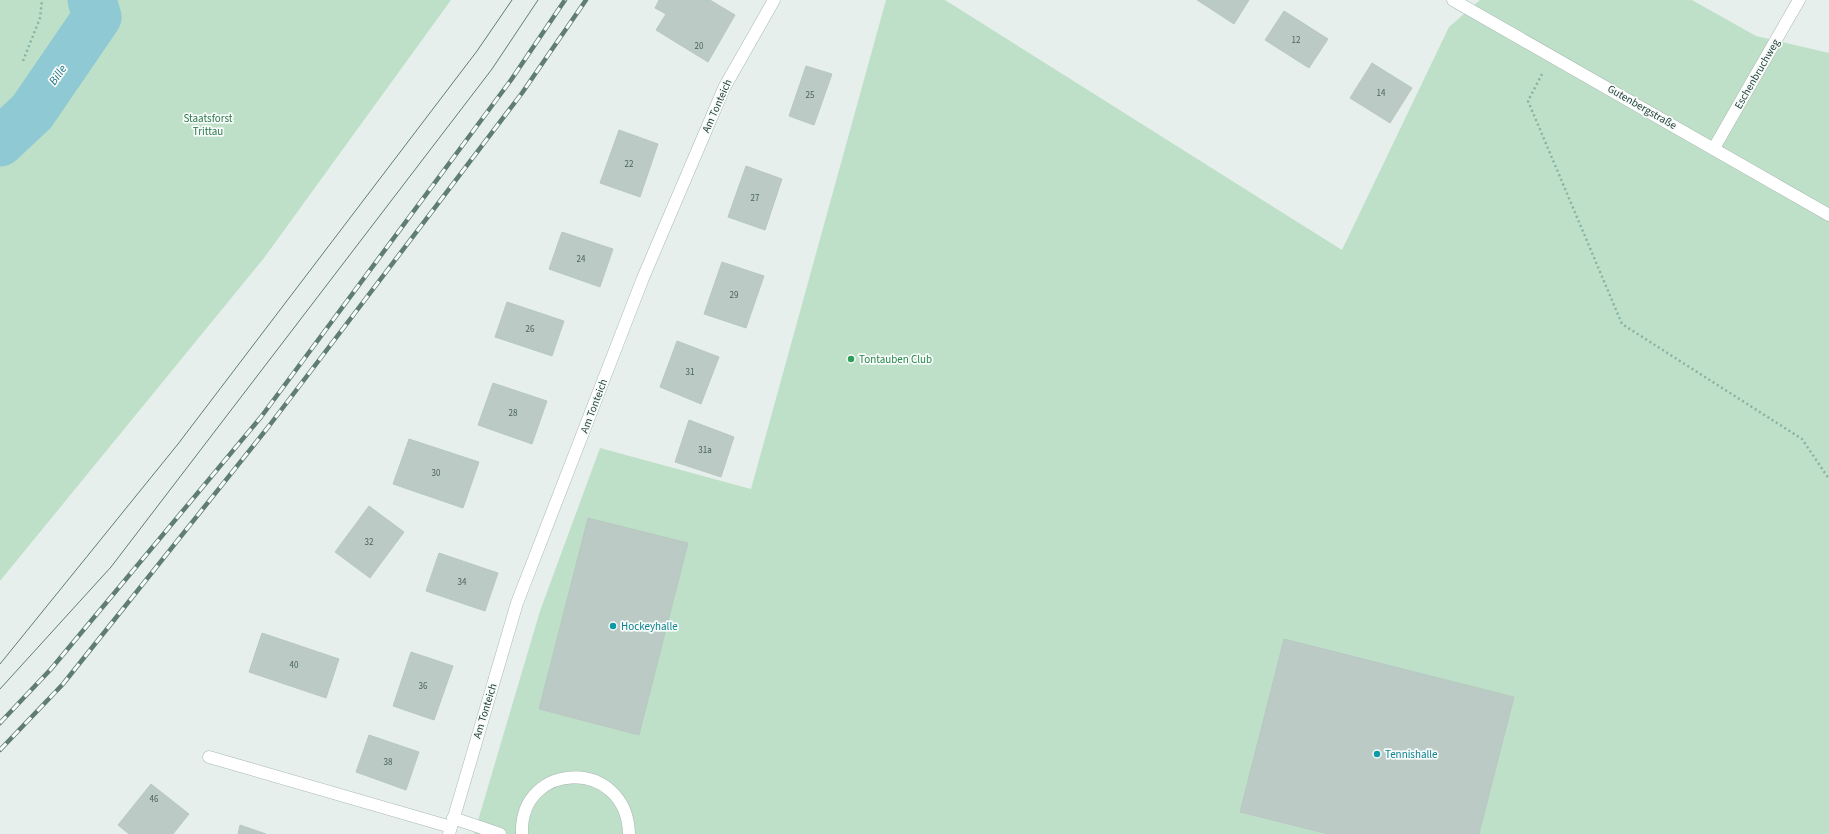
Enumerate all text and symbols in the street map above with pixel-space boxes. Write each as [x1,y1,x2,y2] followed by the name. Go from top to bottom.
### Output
[1292,34,1301,47] house number: 12
[1731,36,1783,112] street label: Eschenbruchweg
[695,40,704,53] house number: 20
[45,61,71,89] water label: Bille
[699,77,735,135] street label: Am Tonteich
[1605,81,1680,133] street label: Gutenbergstraße
[1377,87,1386,100] house number: 14
[806,89,815,102] house number: 25
[183,111,233,139] park label: Staatsforst Trittau
[625,158,634,171] house number: 22
[751,192,760,205] house number: 27
[577,253,586,266] house number: 24
[730,289,739,302] house number: 29
[526,323,535,336] house number: 26
[859,352,932,367] place label: Tontauben Club
[846,354,856,364] marker: Tontauben Club
[686,366,694,379] house number: 31
[577,377,611,435] street label: Am Tonteich
[509,407,518,420] house number: 28
[698,444,712,457] house number: 31a
[432,467,441,480] house number: 30
[365,536,374,549] house number: 32
[458,576,467,589] house number: 34
[621,619,678,634] place label: Hockeyhalle
[608,621,618,631] marker: Hockeyhalle
[290,659,299,672] house number: 40
[419,680,428,693] house number: 36
[469,681,501,741] street label: Am Tonteich
[1385,747,1438,762] place label: Tennishalle
[1372,749,1382,759] marker: Tennishalle
[384,756,393,769] house number: 38
[150,793,159,806] house number: 46

